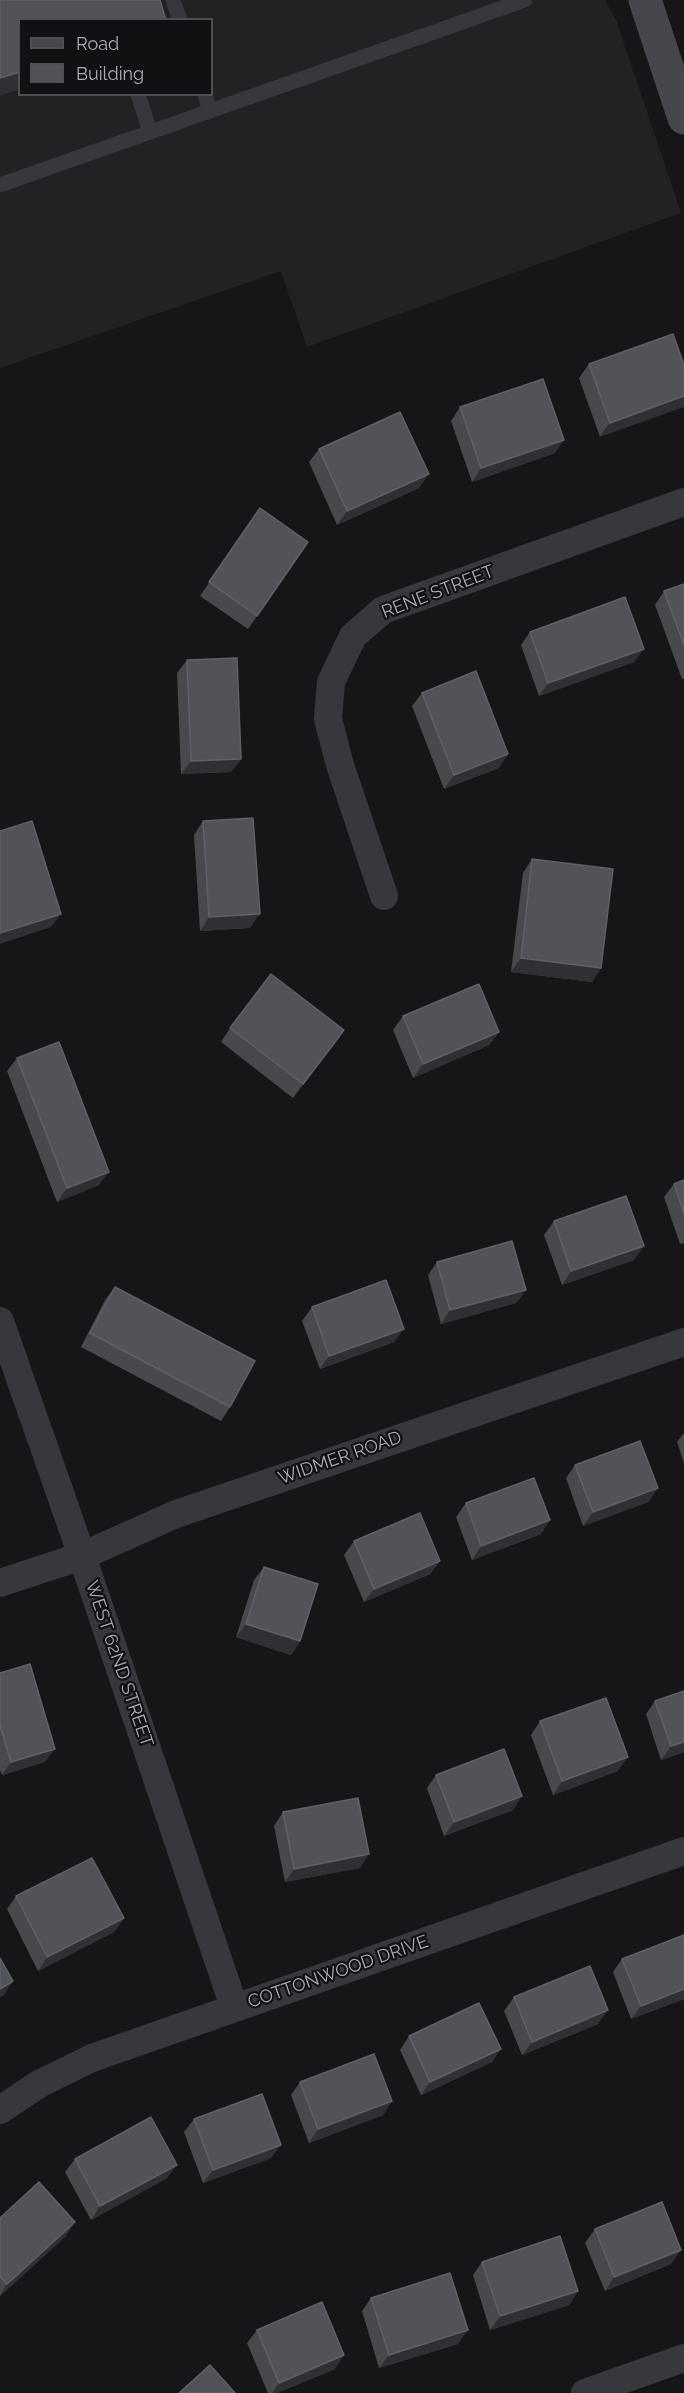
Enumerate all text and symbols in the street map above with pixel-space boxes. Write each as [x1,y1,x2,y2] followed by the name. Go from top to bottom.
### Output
[18,18,213,96] legend
[76,33,119,54] text: Road
[76,63,144,84] text: Building
[379,561,497,623] street label: RENE STREET
[275,1427,405,1489] street label: WIDMER ROAD
[80,1578,158,1750] street label: WEST 62ND STREET
[245,1931,431,2013] street label: COTTONWOOD DRIVE

